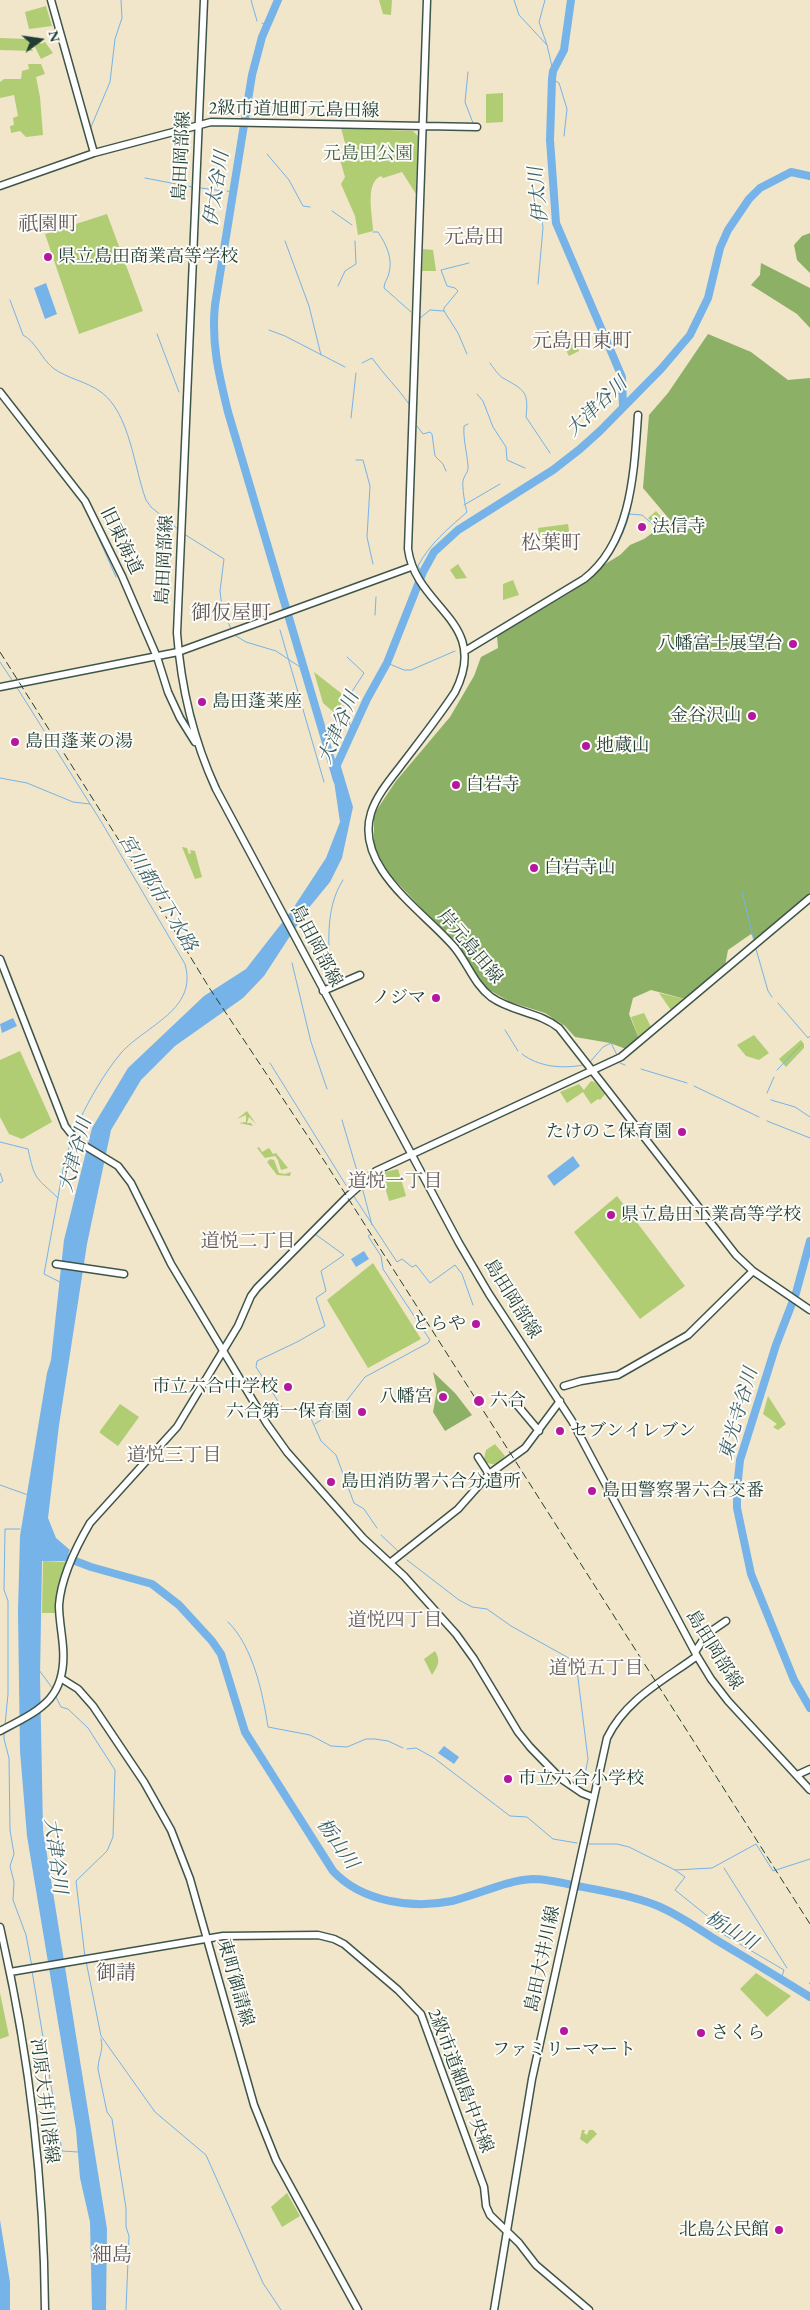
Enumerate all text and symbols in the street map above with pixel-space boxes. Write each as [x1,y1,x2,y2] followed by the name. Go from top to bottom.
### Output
[15,15,65,65] north arrow
[44,29,65,44] text: N
[209,98,379,122] street label: 2級市道旭町元島田線
[169,110,195,202] street label: 島田岡部線
[323,143,413,165] park label: 元島田公園
[200,150,234,228] water label: 伊太谷川
[525,165,553,225] water label: 伊太川
[18,213,78,237] district label: 祇園町
[444,226,504,250] district label: 元島田
[58,246,238,268] place label: 県立島田商業高等学校
[42,251,54,263] marker: 県立島田商業高等学校
[532,330,632,354] district label: 元島田東町
[562,372,632,442] water label: 大津谷川
[96,504,146,578] street label: 旧東海道
[152,514,178,606] street label: 島田岡部線
[652,516,706,538] place label: 法信寺
[636,521,648,533] marker: 法信寺
[521,532,581,556] district label: 松葉町
[191,602,271,626] district label: 御仮屋町
[657,633,783,655] place label: 八幡富士展望台
[787,638,799,650] marker: 八幡富士展望台
[314,689,364,767] water label: 大津谷川
[212,691,302,713] place label: 島田蓬莱座
[196,696,208,708] marker: 島田蓬莱座
[670,705,742,727] place label: 金谷沢山
[746,710,758,722] marker: 金谷沢山
[25,731,133,753] place label: 島田蓬莱の湯
[596,735,650,757] place label: 地蔵山
[9,736,21,748] marker: 島田蓬莱の湯
[580,740,592,752] marker: 地蔵山
[466,774,520,796] place label: 白岩寺
[450,779,462,791] marker: 白岩寺
[113,830,201,956] water label: 宮川都市下水路
[544,857,616,879] place label: 白岩寺山
[528,862,540,874] marker: 白岩寺山
[285,901,347,991] street label: 島田岡部線
[433,906,507,988] street label: 岸元島田線
[372,987,426,1009] place label: ノジマ
[430,992,442,1004] marker: ノジマ
[55,1115,97,1195] water label: 大津谷川
[546,1121,672,1143] place label: たけのこ保育園
[676,1126,688,1138] marker: たけのこ保育園
[348,1171,442,1193] district label: 道悦一丁目
[621,1204,801,1226] place label: 県立島田工業高等学校
[605,1209,617,1221] marker: 県立島田工業高等学校
[201,1231,295,1253] district label: 道悦二丁目
[479,1255,545,1343] street label: 島田岡部線
[412,1313,466,1335] place label: とらや
[470,1318,482,1330] marker: とらや
[715,1365,763,1463] water label: 東光寺谷川
[152,1376,278,1398] place label: 市立六合中学校
[282,1381,294,1393] marker: 市立六合中学校
[379,1386,433,1408] place label: 八幡宮
[490,1390,526,1412] place label: 六合
[437,1391,449,1403] marker: 八幡宮
[472,1394,486,1408] marker: 六合
[226,1401,352,1423] place label: 六合第一保育園
[356,1406,368,1418] marker: 六合第一保育園
[570,1420,696,1442] place label: セブンイレブン
[554,1425,566,1437] marker: セブンイレブン
[127,1445,221,1467] district label: 道悦三丁目
[341,1471,521,1493] place label: 島田消防署六合分遣所
[325,1476,337,1488] marker: 島田消防署六合分遣所
[602,1480,764,1502] place label: 島田警察署六合交番
[586,1485,598,1497] marker: 島田警察署六合交番
[681,1606,747,1694] street label: 島田岡部線
[348,1610,442,1632] district label: 道悦四丁目
[549,1658,643,1680] district label: 道悦五丁目
[518,1768,644,1790] place label: 市立六合小学校
[502,1773,514,1785] marker: 市立六合小学校
[311,1814,363,1874] water label: 栃山川
[39,1817,71,1895] water label: 大津谷川
[521,1904,565,2014] street label: 島田大井川線
[701,1907,761,1955] water label: 栃山川
[212,1937,258,2029] street label: 東町御請線
[96,1962,136,1986] district label: 御請
[423,2006,497,2156] street label: 2級市道細島中央線
[711,2022,765,2044] place label: さくら
[558,2025,570,2037] marker: ファミリーマート
[695,2027,707,2039] marker: さくら
[26,2037,62,2165] street label: 河原大井川港線
[492,2039,636,2061] place label: ファミリーマート
[679,2219,769,2241] place label: 北島公民館
[773,2224,785,2236] marker: 北島公民館
[92,2244,132,2268] district label: 細島

